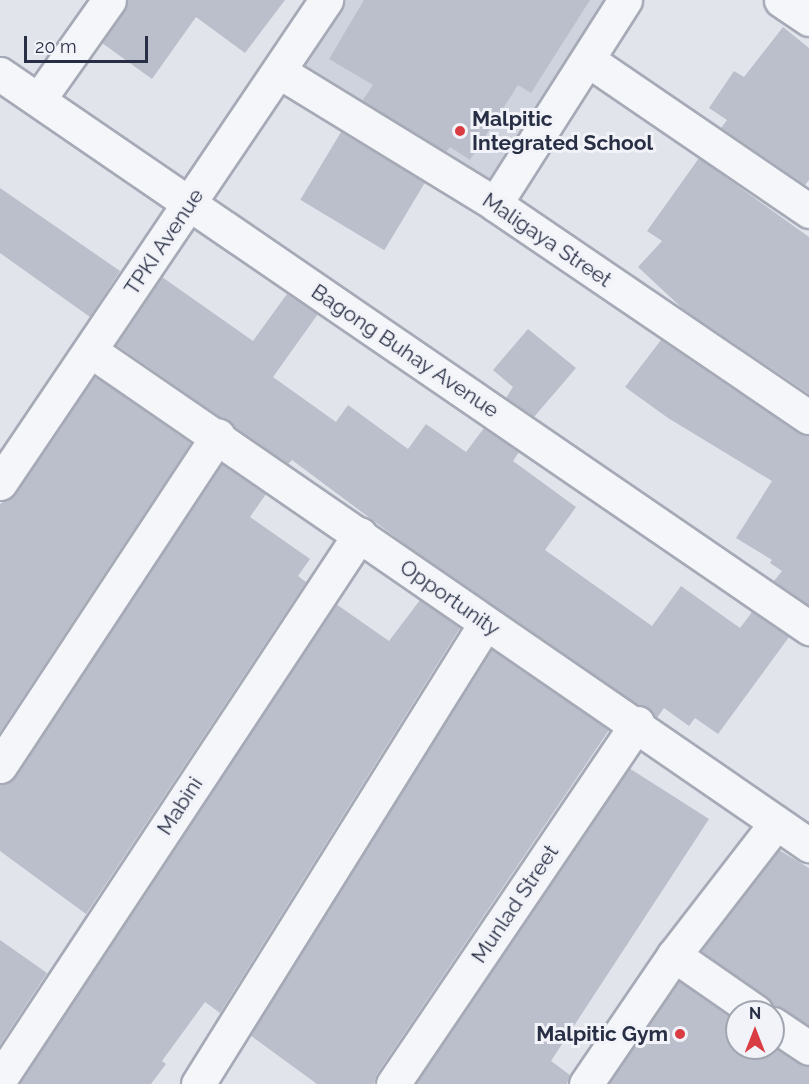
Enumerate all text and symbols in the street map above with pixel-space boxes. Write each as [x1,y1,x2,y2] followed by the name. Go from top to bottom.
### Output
[27,24,152,62] scale bar
[35,36,77,57] text: 20 m
[472,106,653,156] place label: Malpitic Integrated School
[453,124,467,138] marker: Malpitic Integrated School
[119,184,209,300] street label: TPKI Avenue
[478,188,616,292] street label: Maligaya Street
[306,279,504,423] street label: Bagong Buhay Avenue
[395,554,505,642] street label: Opportunity
[152,772,208,840] street label: Mabini
[466,840,564,968] street label: Munlad Street
[725,1000,785,1060] north arrow
[749,1004,761,1023] text: N
[536,1021,668,1047] place label: Malpitic Gym
[673,1027,687,1041] marker: Malpitic Gym

